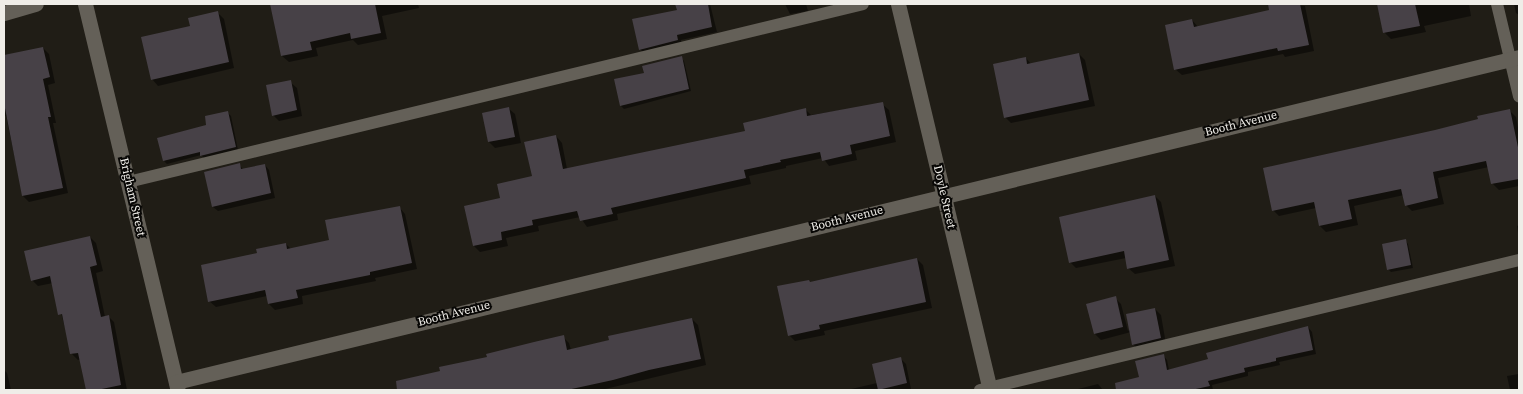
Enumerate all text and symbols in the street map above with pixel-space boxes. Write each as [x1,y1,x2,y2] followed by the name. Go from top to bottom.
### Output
[1203,108,1279,140] street label: Booth Avenue
[116,156,148,238] street label: Brigham Street
[930,164,958,230] street label: Doyle Street
[809,203,885,235] street label: Booth Avenue
[416,298,492,330] street label: Booth Avenue

